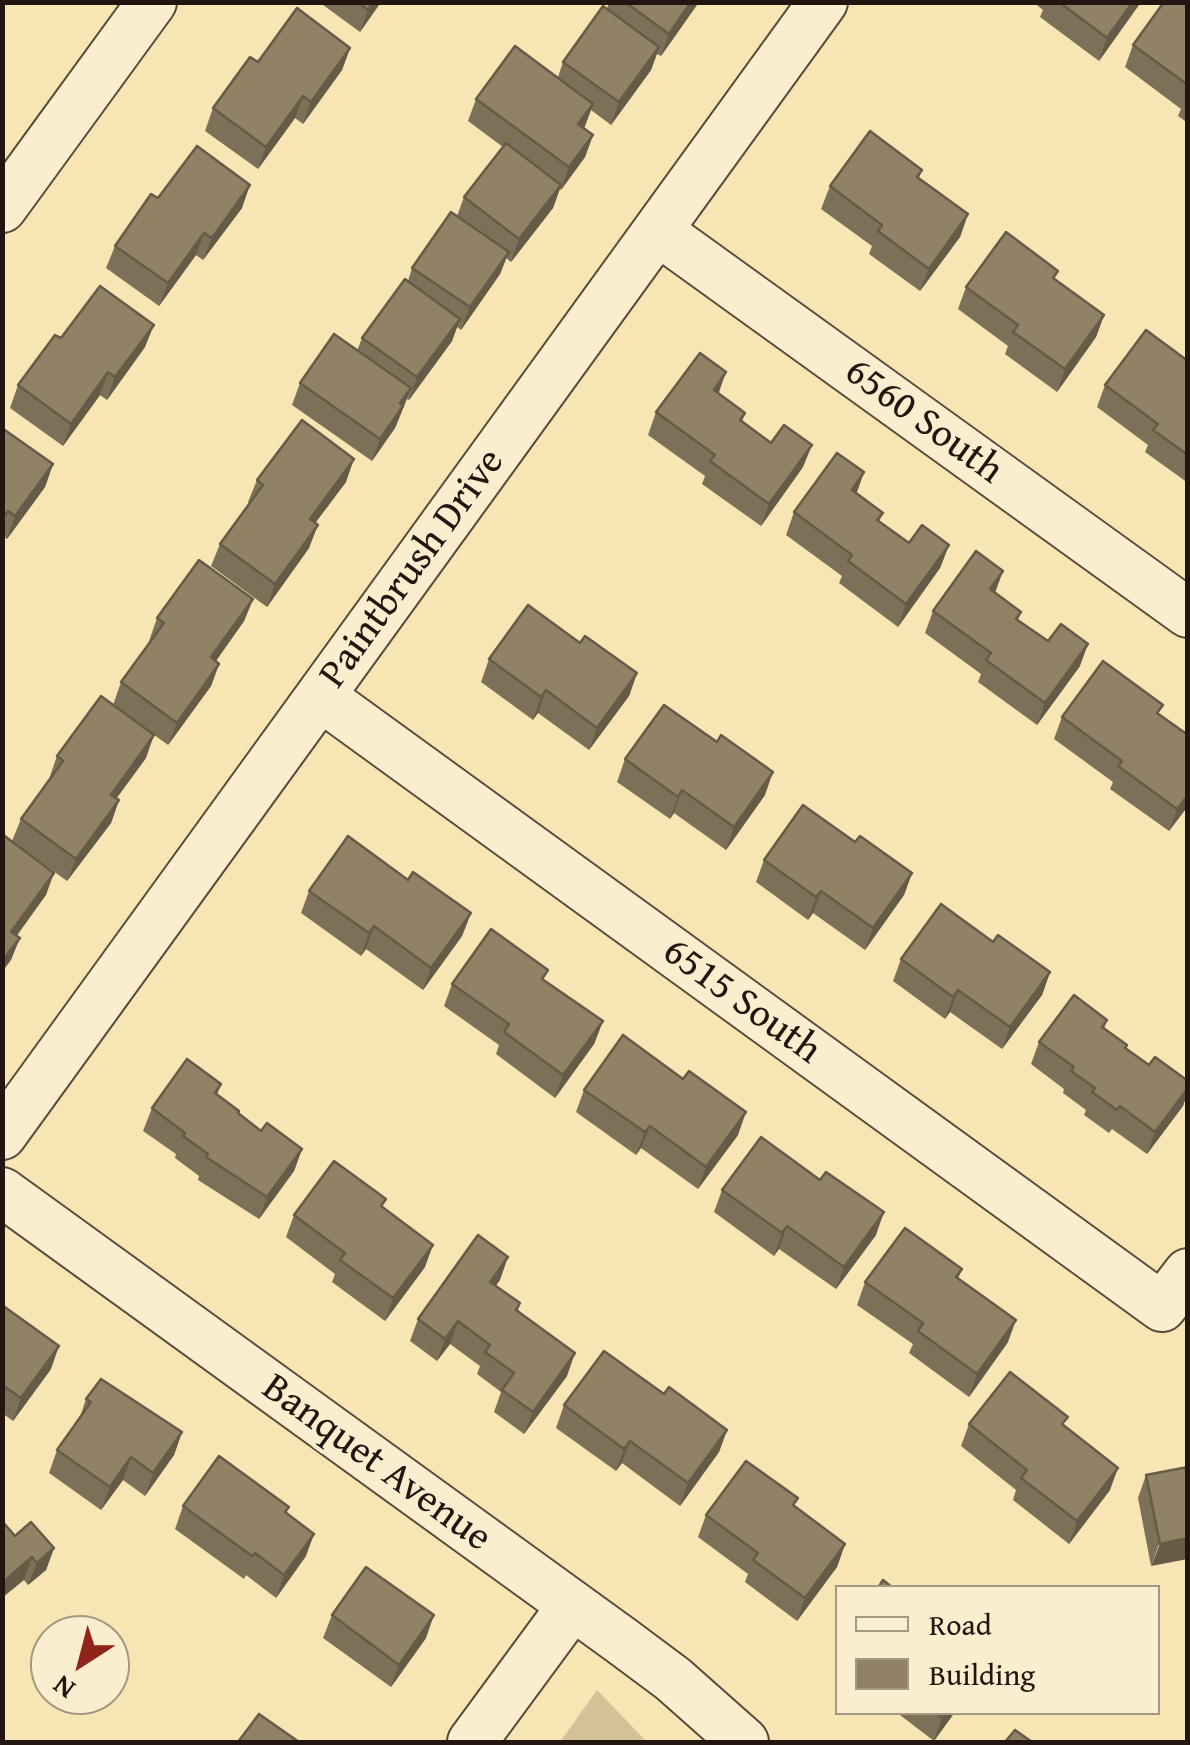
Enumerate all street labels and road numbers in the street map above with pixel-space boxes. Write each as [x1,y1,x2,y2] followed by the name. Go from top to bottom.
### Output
[834,349,1012,495] street label: 6560 South
[310,440,516,698] street label: Paintbrush Drive
[652,929,830,1075] street label: 6515 South
[252,1365,500,1563] street label: Banquet Avenue

